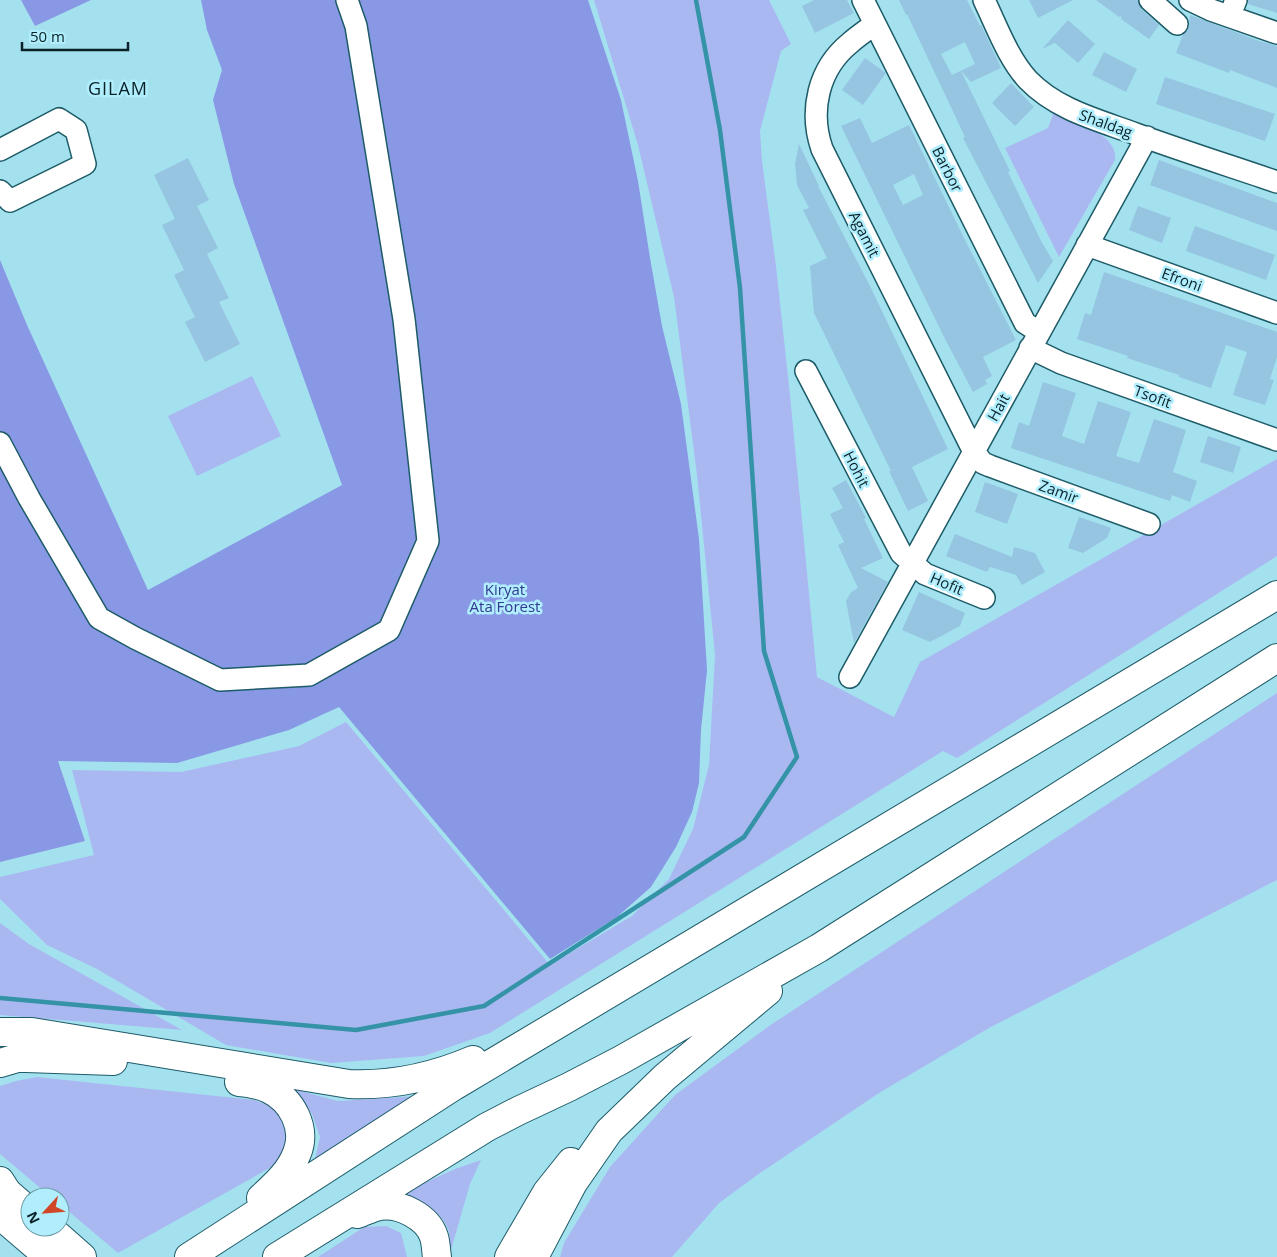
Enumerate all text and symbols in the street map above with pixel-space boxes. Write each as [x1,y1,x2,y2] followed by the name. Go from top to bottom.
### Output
[22,20,129,52] scale bar
[30,26,65,46] text: 50 m
[88,76,148,100] district label: GILAM
[1077,104,1135,142] street label: Shaldag
[928,143,968,195] street label: Barbor
[845,208,885,260] street label: Agamit
[1159,263,1205,295] street label: Efroni
[1131,380,1175,412] street label: Tsofit
[982,390,1014,424] street label: Hait
[839,447,875,491] street label: Hohit
[1036,475,1082,507] street label: Zamir
[927,567,967,599] street label: Hofit
[470,579,540,616] park label: Kiryat Ata Forest
[20,1187,70,1237] north arrow
[22,1209,44,1227] text: N

